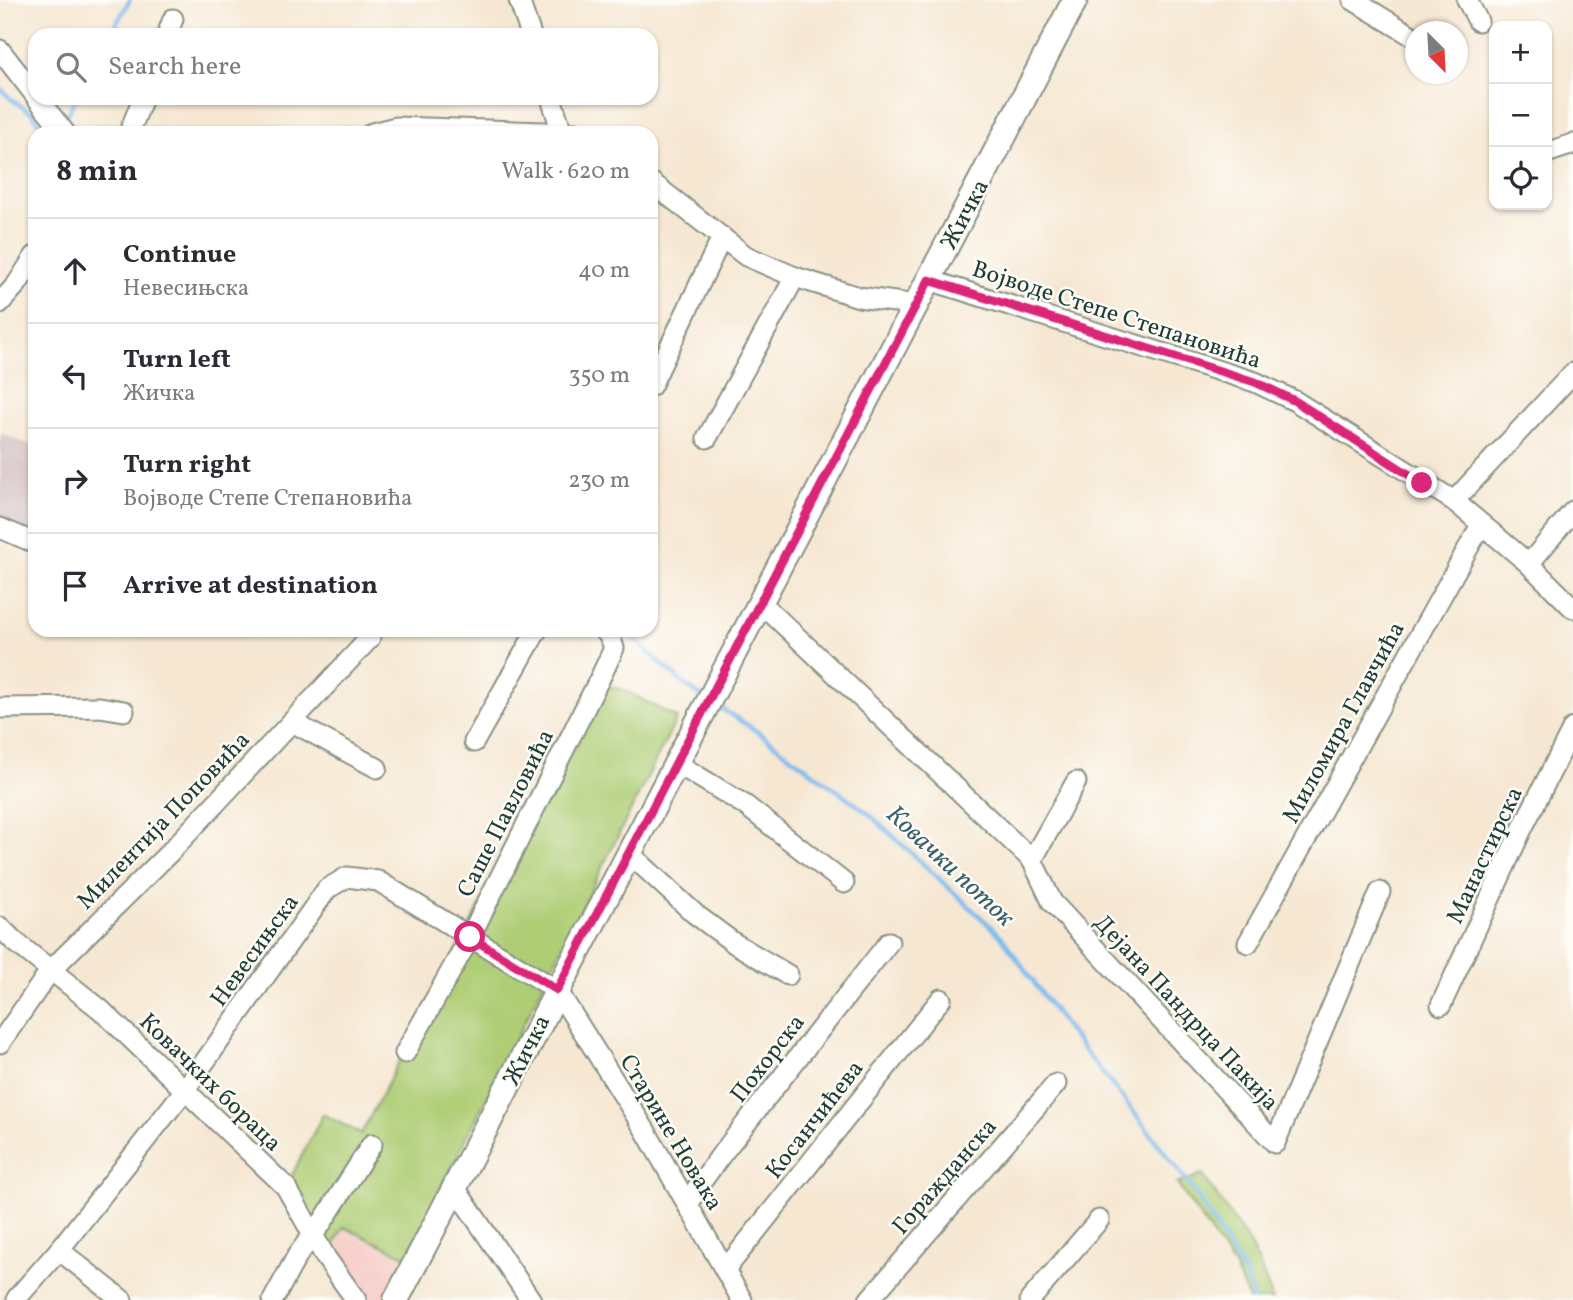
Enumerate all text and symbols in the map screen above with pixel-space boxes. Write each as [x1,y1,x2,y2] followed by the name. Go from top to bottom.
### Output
[1405,21,1468,84] north arrow
[1489,21,1552,210] map controls
[1489,21,1552,84] button: +
[28,28,658,105] search box
[52,48,90,86] icon: search
[108,49,241,85] text: Search here
[1489,84,1552,147] button: −
[1489,147,1552,210] button: locate
[56,151,138,193] text: 8 min
[501,156,630,188] text: Walk · 620 m
[933,174,999,256] street label: Жичка
[123,237,236,273] text: Continue
[56,252,94,290] icon: ahead
[967,253,1265,379] street label: Војводе Степе Степановића
[578,255,630,287] text: 40 m
[123,273,249,305] text: Невесињска
[123,342,231,378] text: Turn left
[56,357,94,395] icon: left
[569,360,630,392] text: 350 m
[123,378,195,410] text: Жичка
[123,447,251,483] text: Turn right
[56,462,94,500] icon: right
[568,465,630,497] text: 230 m
[1406,467,1437,498] route end
[123,483,413,515] text: Војводе Степе Степановића
[56,567,94,605] icon: arrive
[123,568,378,604] text: Arrive at destination
[1275,616,1414,830] street label: Миломира Главчића
[450,724,564,904] street label: Саше Павловића
[70,725,259,918] street label: Милентија Поповића
[1439,782,1532,930] street label: Манастирска
[877,797,1022,936] water label: Ковачки поток
[203,888,308,1014] street label: Невесињска
[1085,907,1286,1119] street label: Дејана Пандрца Пакија
[454,921,485,952] route start
[131,1006,289,1161] street label: Ковачких бораца
[723,1008,814,1111] street label: Похорска
[495,1010,560,1092] street label: Жичка
[610,1048,730,1218] street label: Старине Новака
[758,1054,873,1187] street label: Косанчићева
[885,1112,1006,1243] street label: Горажданска

